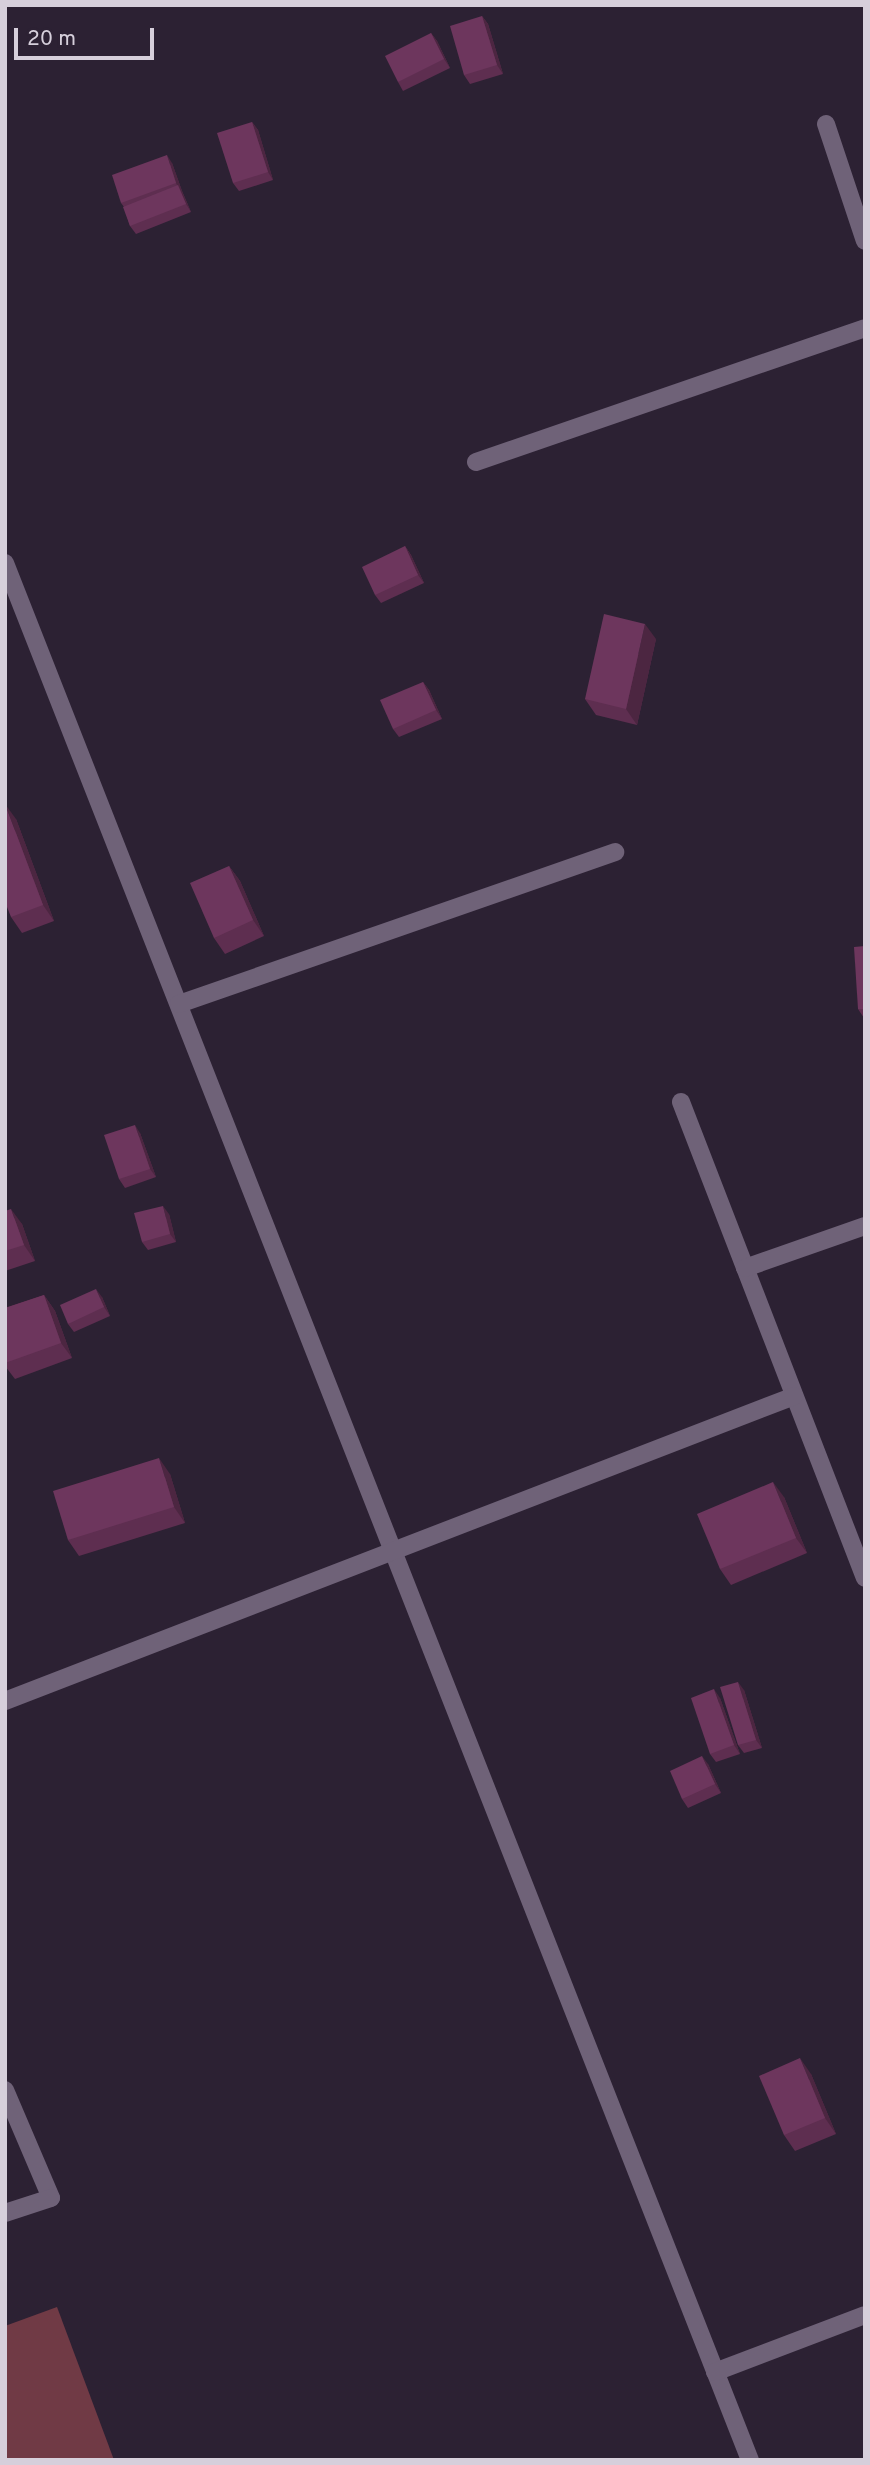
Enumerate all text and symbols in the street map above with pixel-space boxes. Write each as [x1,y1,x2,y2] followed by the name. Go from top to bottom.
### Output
[18,14,158,58] scale bar
[27,26,76,53] text: 20 m

